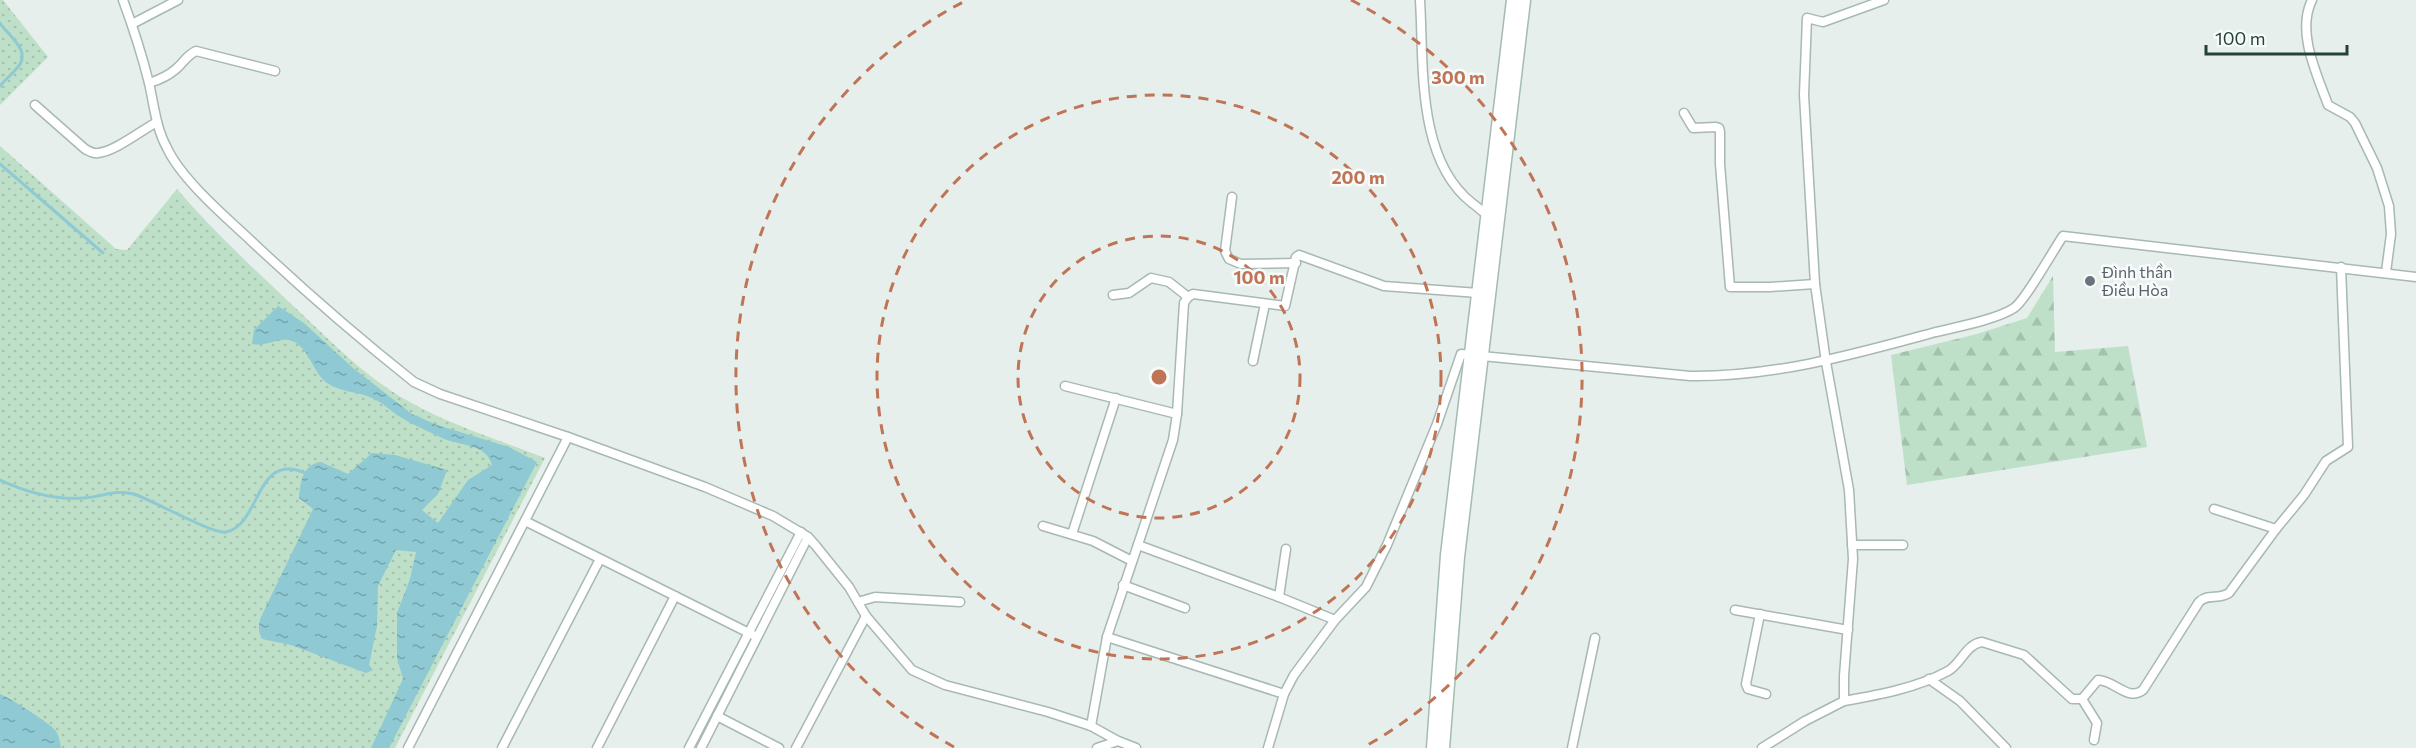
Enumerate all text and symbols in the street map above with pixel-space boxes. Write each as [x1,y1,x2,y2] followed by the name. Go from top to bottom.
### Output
[2206,18,2347,56] scale bar
[2215,27,2265,49] text: 100 m
[1431,66,1485,88] text: 300 m
[1331,166,1385,188] text: 200 m
[2101,262,2173,299] place label: Đình thần Điều Hòa
[1233,266,1285,288] text: 100 m
[2083,274,2097,288] marker: Đình thần Điều Hòa
[1149,367,1169,387] centre of rings

